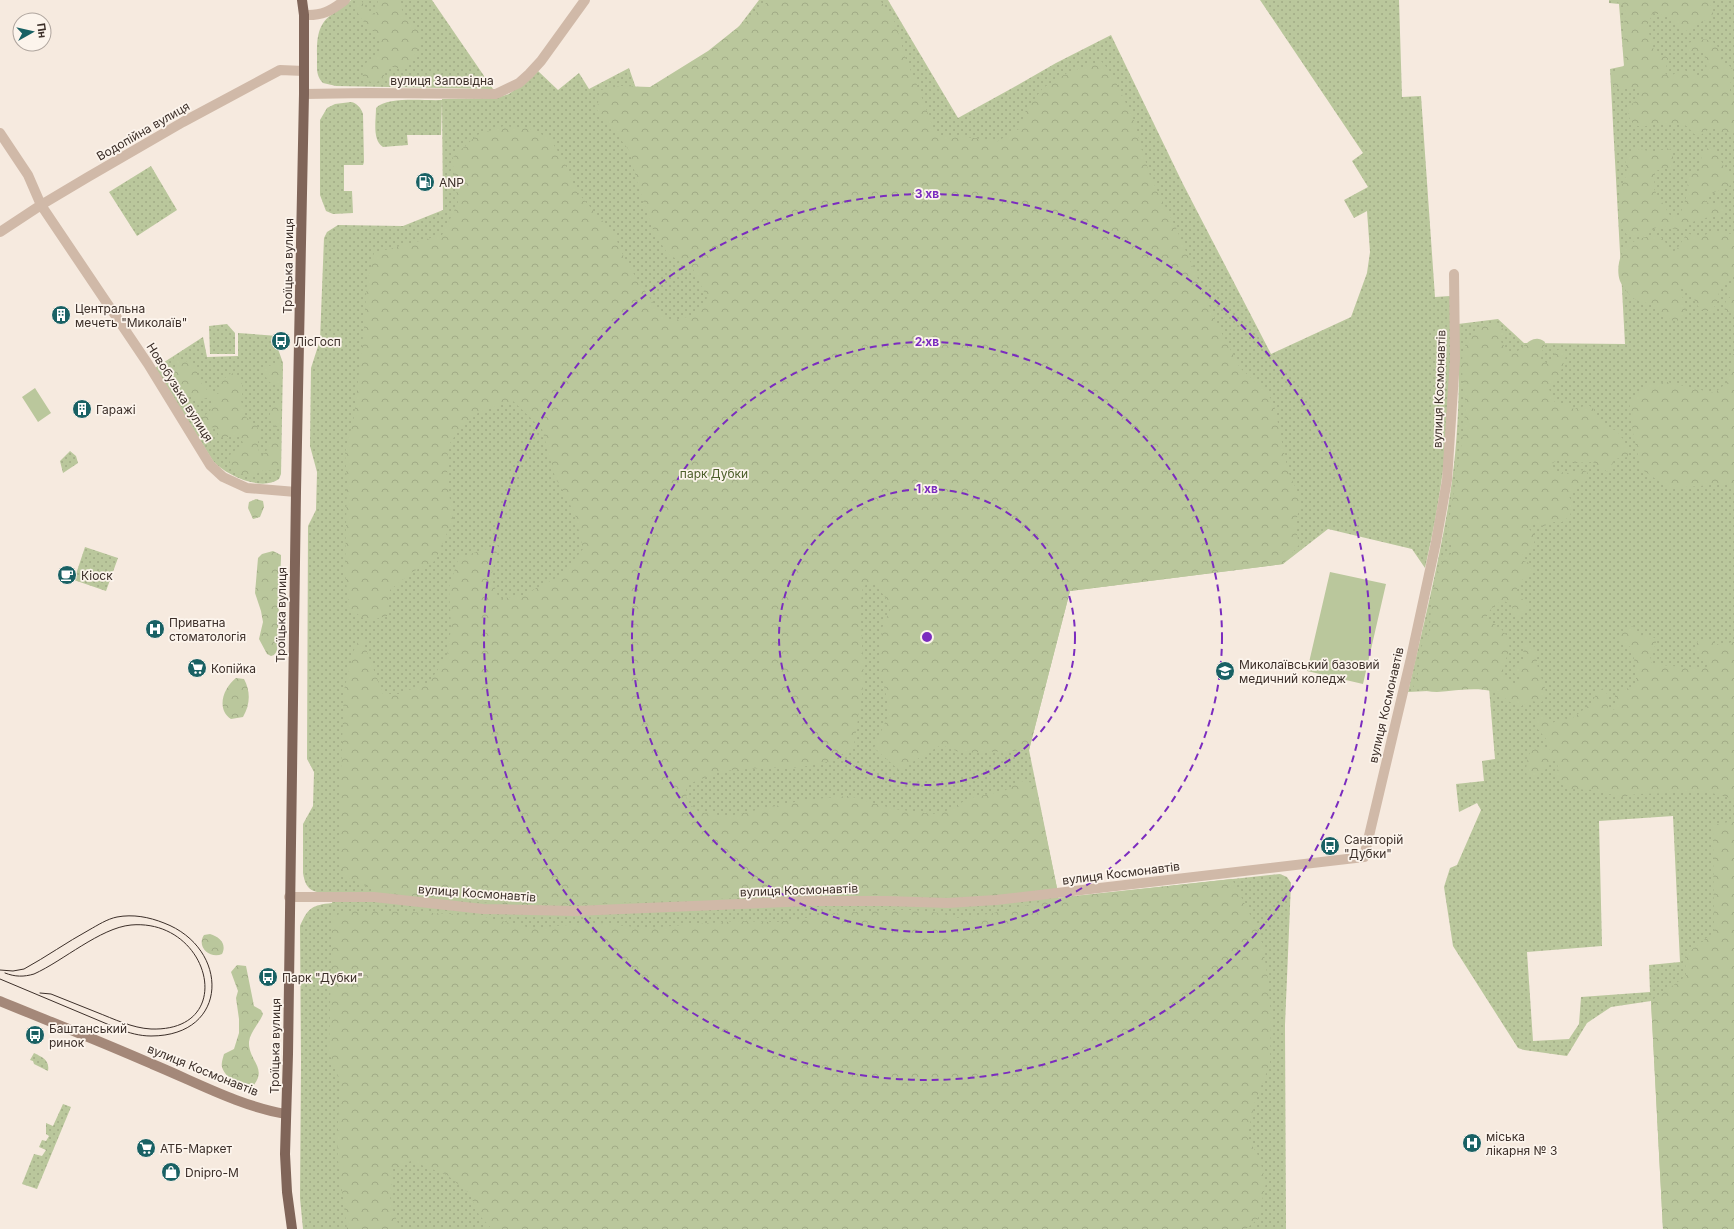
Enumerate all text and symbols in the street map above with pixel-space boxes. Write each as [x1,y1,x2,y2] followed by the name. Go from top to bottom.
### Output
[12,12,52,52] north arrow
[34,22,50,39] text: Пн
[390,73,494,88] street label: вулиця Заповідна
[94,98,192,164] street label: Водопійна вулиця
[414,171,436,193] fuel station icon: ANP
[439,175,464,190] place label: ANP
[915,186,939,201] text: 3 хв
[280,218,296,314] street label: Троїцька вулиця
[75,301,187,330] place label: Центральна мечеть "Миколаїв"
[50,304,72,326] building icon: Центральна мечеть "Миколаїв"
[1429,329,1449,448] street label: вулиця Космонавтів
[270,330,292,352] bus stop icon: ЛісГосп
[295,334,341,349] place label: ЛісГосп
[915,334,939,349] text: 2 хв
[144,340,216,444] street label: Новобузька вулиця
[71,398,93,420] building icon: Гаражі
[96,402,136,417] place label: Гаражі
[680,466,748,481] park label: парк Дубки
[916,481,938,496] text: 1 хв
[56,564,78,586] cafe icon: Кіоск
[273,567,289,663] street label: Троїцька вулиця
[81,568,113,583] place label: Кіоск
[169,615,246,644] place label: Приватна стоматологія
[144,618,166,640] hospital icon: Приватна стоматологія
[920,630,934,644] centre of rings
[1365,645,1407,764] street label: вулиця Космонавтів
[186,657,208,679] supermarket icon: Копійка
[1239,657,1380,686] place label: Миколаївський базовий медичний коледж
[1214,660,1236,682] school or university icon: Миколаївський базовий медичний коледж
[211,661,256,676] place label: Копійка
[1344,832,1403,861] place label: Санаторій "Дубки"
[1319,835,1341,857] bus stop icon: Санаторій "Дубки"
[1061,858,1181,888] street label: вулиця Космонавтів
[740,880,859,900] street label: вулиця Космонавтів
[417,881,537,905] street label: вулиця Космонавтів
[257,966,279,988] bus stop icon: Парк "Дубки"
[282,970,363,985] place label: Парк "Дубки"
[267,998,283,1094] street label: Троїцька вулиця
[49,1021,127,1050] place label: Баштанський ринок
[24,1024,46,1046] bus stop icon: Баштанський ринок
[145,1041,261,1099] street label: вулиця Космонавтів
[1486,1129,1557,1158] place label: міська лікарня № 3
[1461,1132,1483,1154] hospital icon: міська лікарня № 3
[135,1137,157,1159] supermarket icon: АТБ-Маркет
[160,1141,232,1156] place label: АТБ-Маркет
[160,1161,182,1183] shop icon: Dnipro-M
[185,1165,239,1180] place label: Dnipro-M

